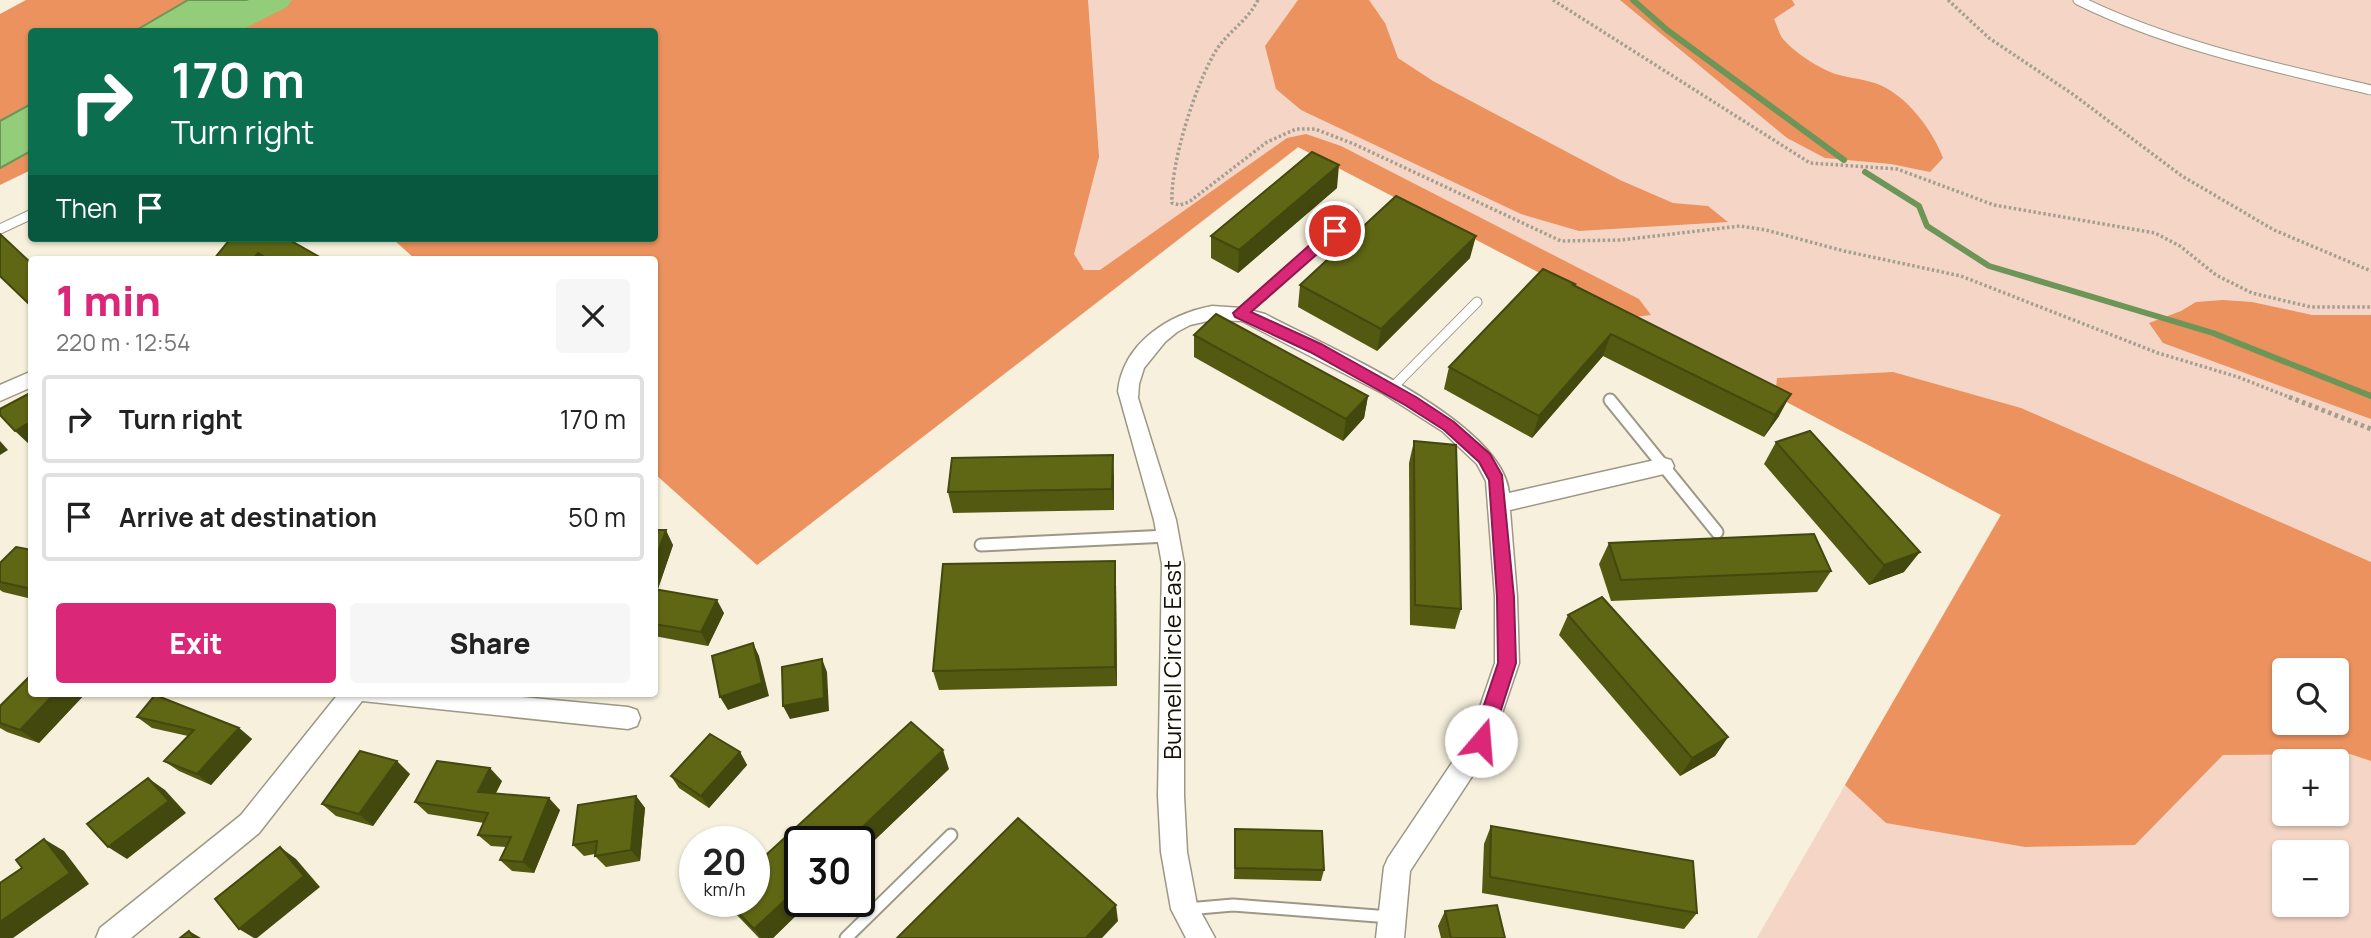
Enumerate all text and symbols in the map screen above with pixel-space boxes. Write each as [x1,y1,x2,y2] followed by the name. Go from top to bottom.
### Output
[171,46,305,113] text: 170 m
[56,56,147,147] icon: right
[171,110,314,154] text: Turn right
[131,189,169,227] icon: arrive
[56,190,117,226] text: Then
[1305,201,1365,261] pin
[1316,212,1354,250] icon: arrive
[56,271,161,329] text: 1 min
[556,279,630,353] button: close
[56,326,191,358] text: 220 m · 12:54
[60,400,98,438] icon: right
[119,401,243,437] text: Turn right
[560,401,626,437] text: 170 m
[60,498,98,536] icon: arrive
[119,499,377,535] text: Arrive at destination
[568,499,626,535] text: 50 m
[1155,560,1188,760] street label: Burnell Circle East
[56,603,336,683] button: Exit
[350,603,630,683] button: Share
[2272,658,2349,917] map controls
[2272,658,2349,735] button: search
[1444,704,1518,778] position arrow
[2272,749,2349,826] button: +
[784,826,875,917] speed limit sign: 30
[703,838,746,886] text: 20
[2272,840,2349,917] button: −
[704,877,745,901] text: km/h

